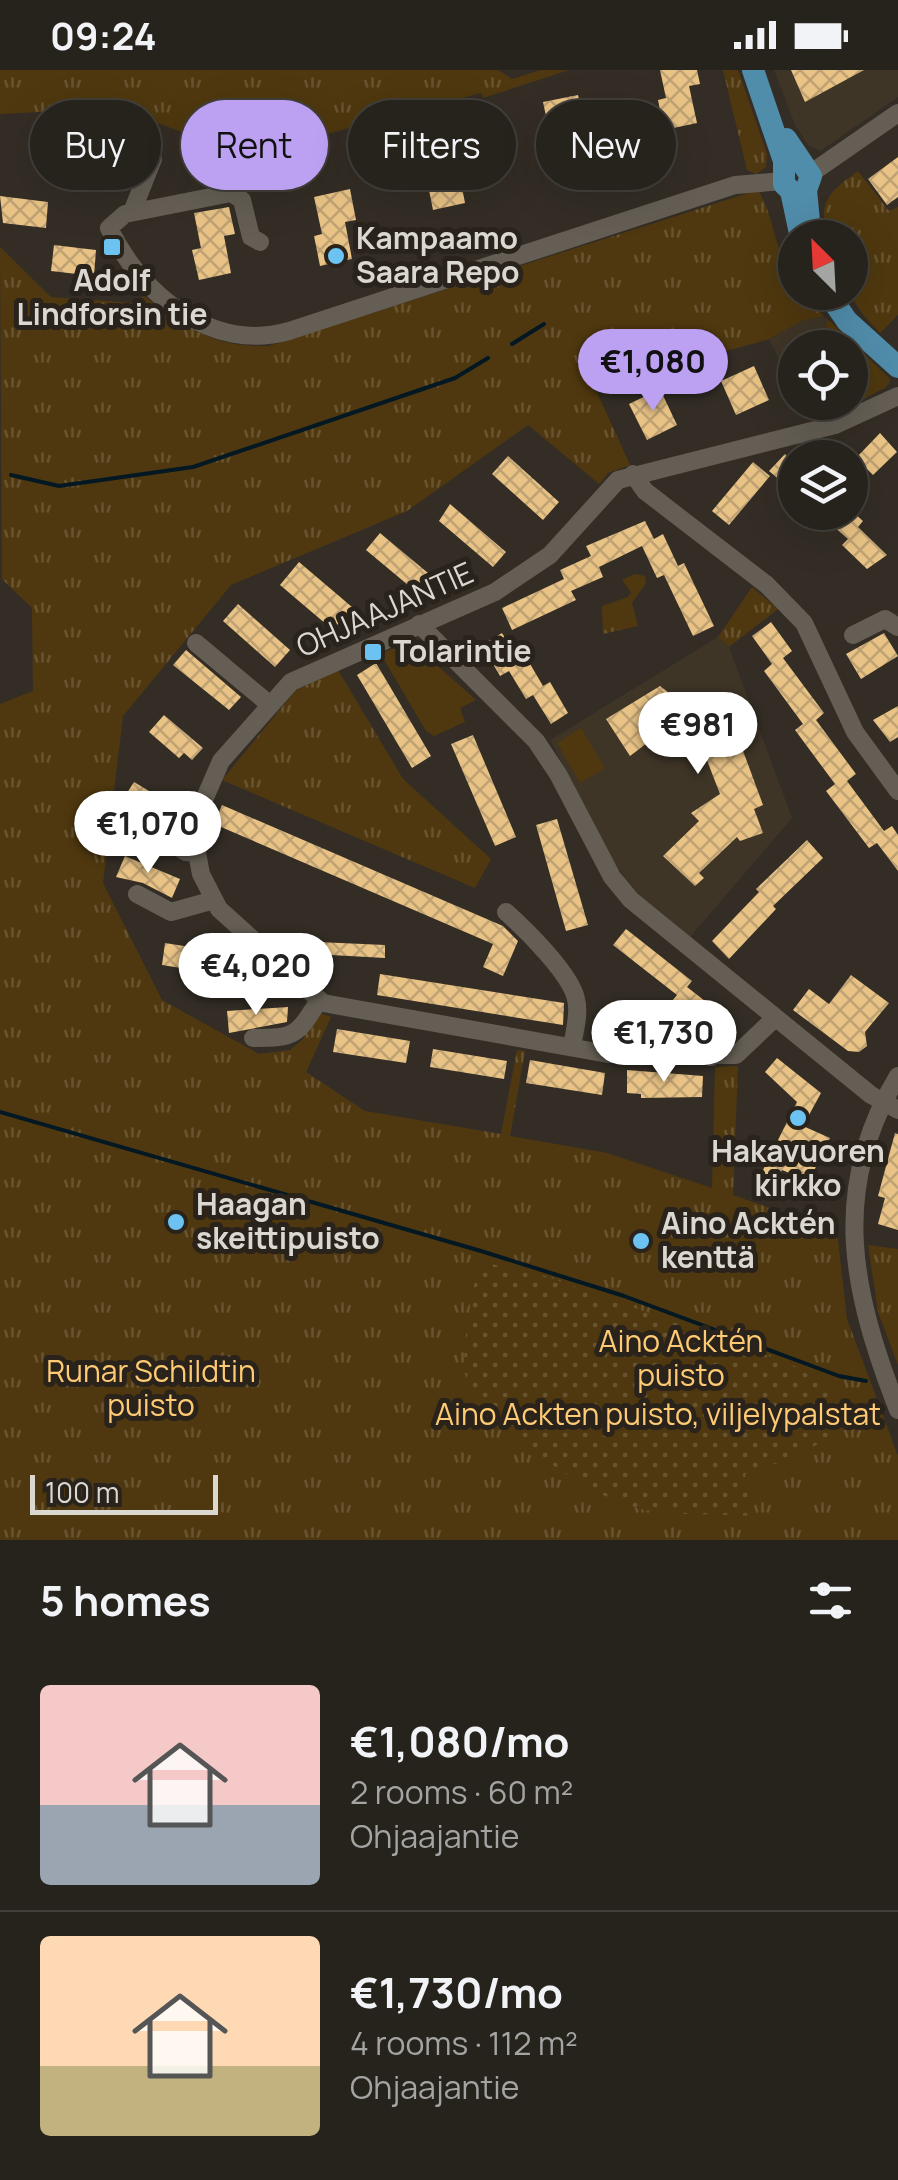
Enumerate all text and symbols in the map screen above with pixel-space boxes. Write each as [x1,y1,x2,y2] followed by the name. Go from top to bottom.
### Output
[50,9,157,61] text: 09:24
[30,100,161,190] chip: Buy
[181,100,328,190] chip: Rent
[348,100,516,190] chip: Filters
[536,100,676,190] chip: New
[356,217,520,292] place label: Kampaamo Saara Repo
[778,220,868,310] north arrow
[778,220,868,530] map controls
[101,236,123,258] marker: Adolf Lindforsin tie
[325,245,347,267] marker: Kampaamo Saara Repo
[17,259,208,334] place label: Adolf Lindforsin tie
[572,329,734,414] pin: €1,080
[778,330,868,420] button: locate
[600,339,706,383] text: €1,080
[778,440,868,530] button: layers
[289,551,479,666] street label: OHJAAJANTIE
[393,630,532,671] place label: Tolarintie
[362,641,384,663] marker: Tolarintie
[639,692,757,777] pin: €981
[660,702,736,746] text: €981
[67,791,229,876] pin: €1,070
[96,801,200,845] text: €1,070
[175,933,337,1018] pin: €4,020
[201,943,311,987] text: €4,020
[583,1000,745,1085] pin: €1,730
[613,1010,715,1054] text: €1,730
[787,1107,809,1129] marker: Hakavuoren kirkko
[711,1130,885,1205] place label: Hakavuoren kirkko
[196,1183,380,1258] place label: Haagan skeittipuisto
[661,1202,835,1277] place label: Aino Acktén kenttä
[165,1211,187,1233] marker: Haagan skeittipuisto
[630,1230,652,1252] marker: Aino Acktén kenttä
[599,1320,763,1395] park label: Aino Acktén puisto
[46,1350,256,1425] park label: Runar Schildtin puisto
[435,1393,881,1434] park label: Aino Ackten puisto, viljelypalstat
[30,1470,218,1514] scale bar
[45,1473,119,1511] text: 100 m
[40,1571,211,1629] text: 5 homes
[803,1573,858,1628] icon: filters
[350,1712,569,1770] text: €1,080/mo
[120,1725,240,1845] icon: home
[350,1770,573,1814] text: 2 rooms · 60 m²
[350,1814,520,1858] text: Ohjaajantie
[350,1963,563,2021] text: €1,730/mo
[120,1976,240,2096] icon: home
[350,2021,578,2065] text: 4 rooms · 112 m²
[350,2065,520,2109] text: Ohjaajantie

